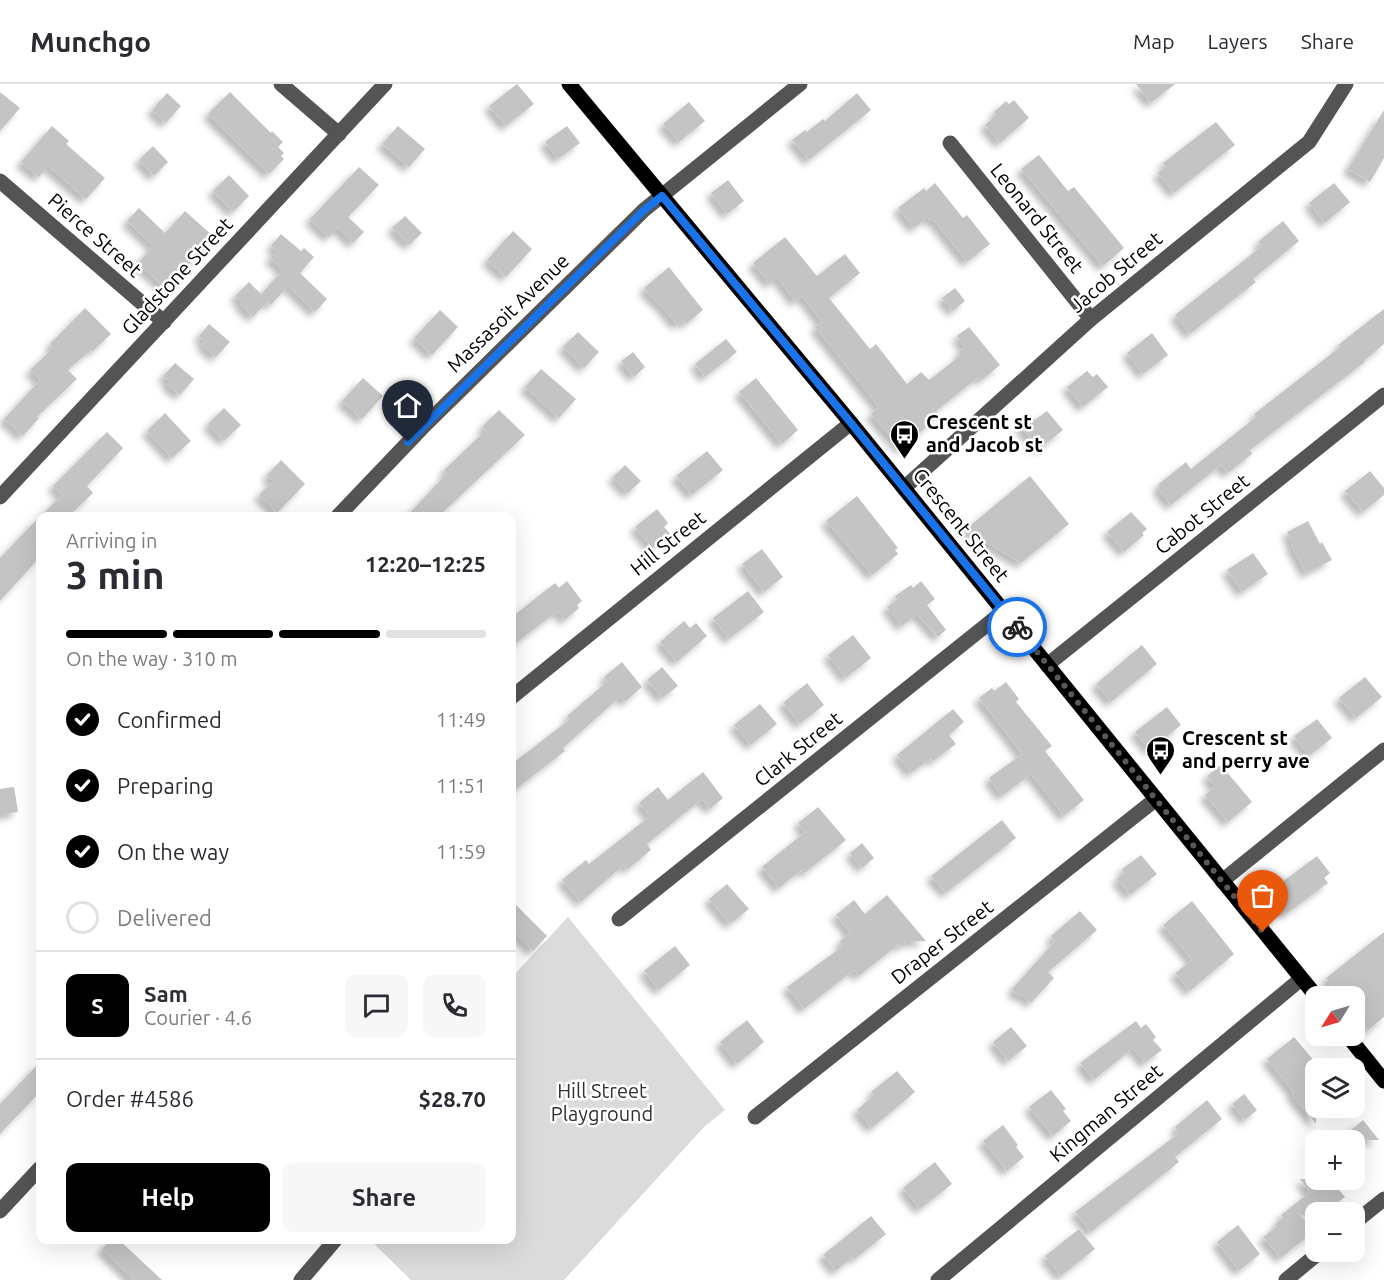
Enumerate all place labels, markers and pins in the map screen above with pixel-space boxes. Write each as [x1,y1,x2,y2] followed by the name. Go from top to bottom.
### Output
[382,380,433,442] pin
[926,410,1043,456] place label: Crescent st and Jacob st
[889,418,921,460] bus stop icon: Crescent st and Jacob st
[1182,726,1310,772] place label: Crescent st and perry ave
[1145,734,1177,776] bus stop icon: Crescent st and perry ave
[1237,870,1288,932] pin

